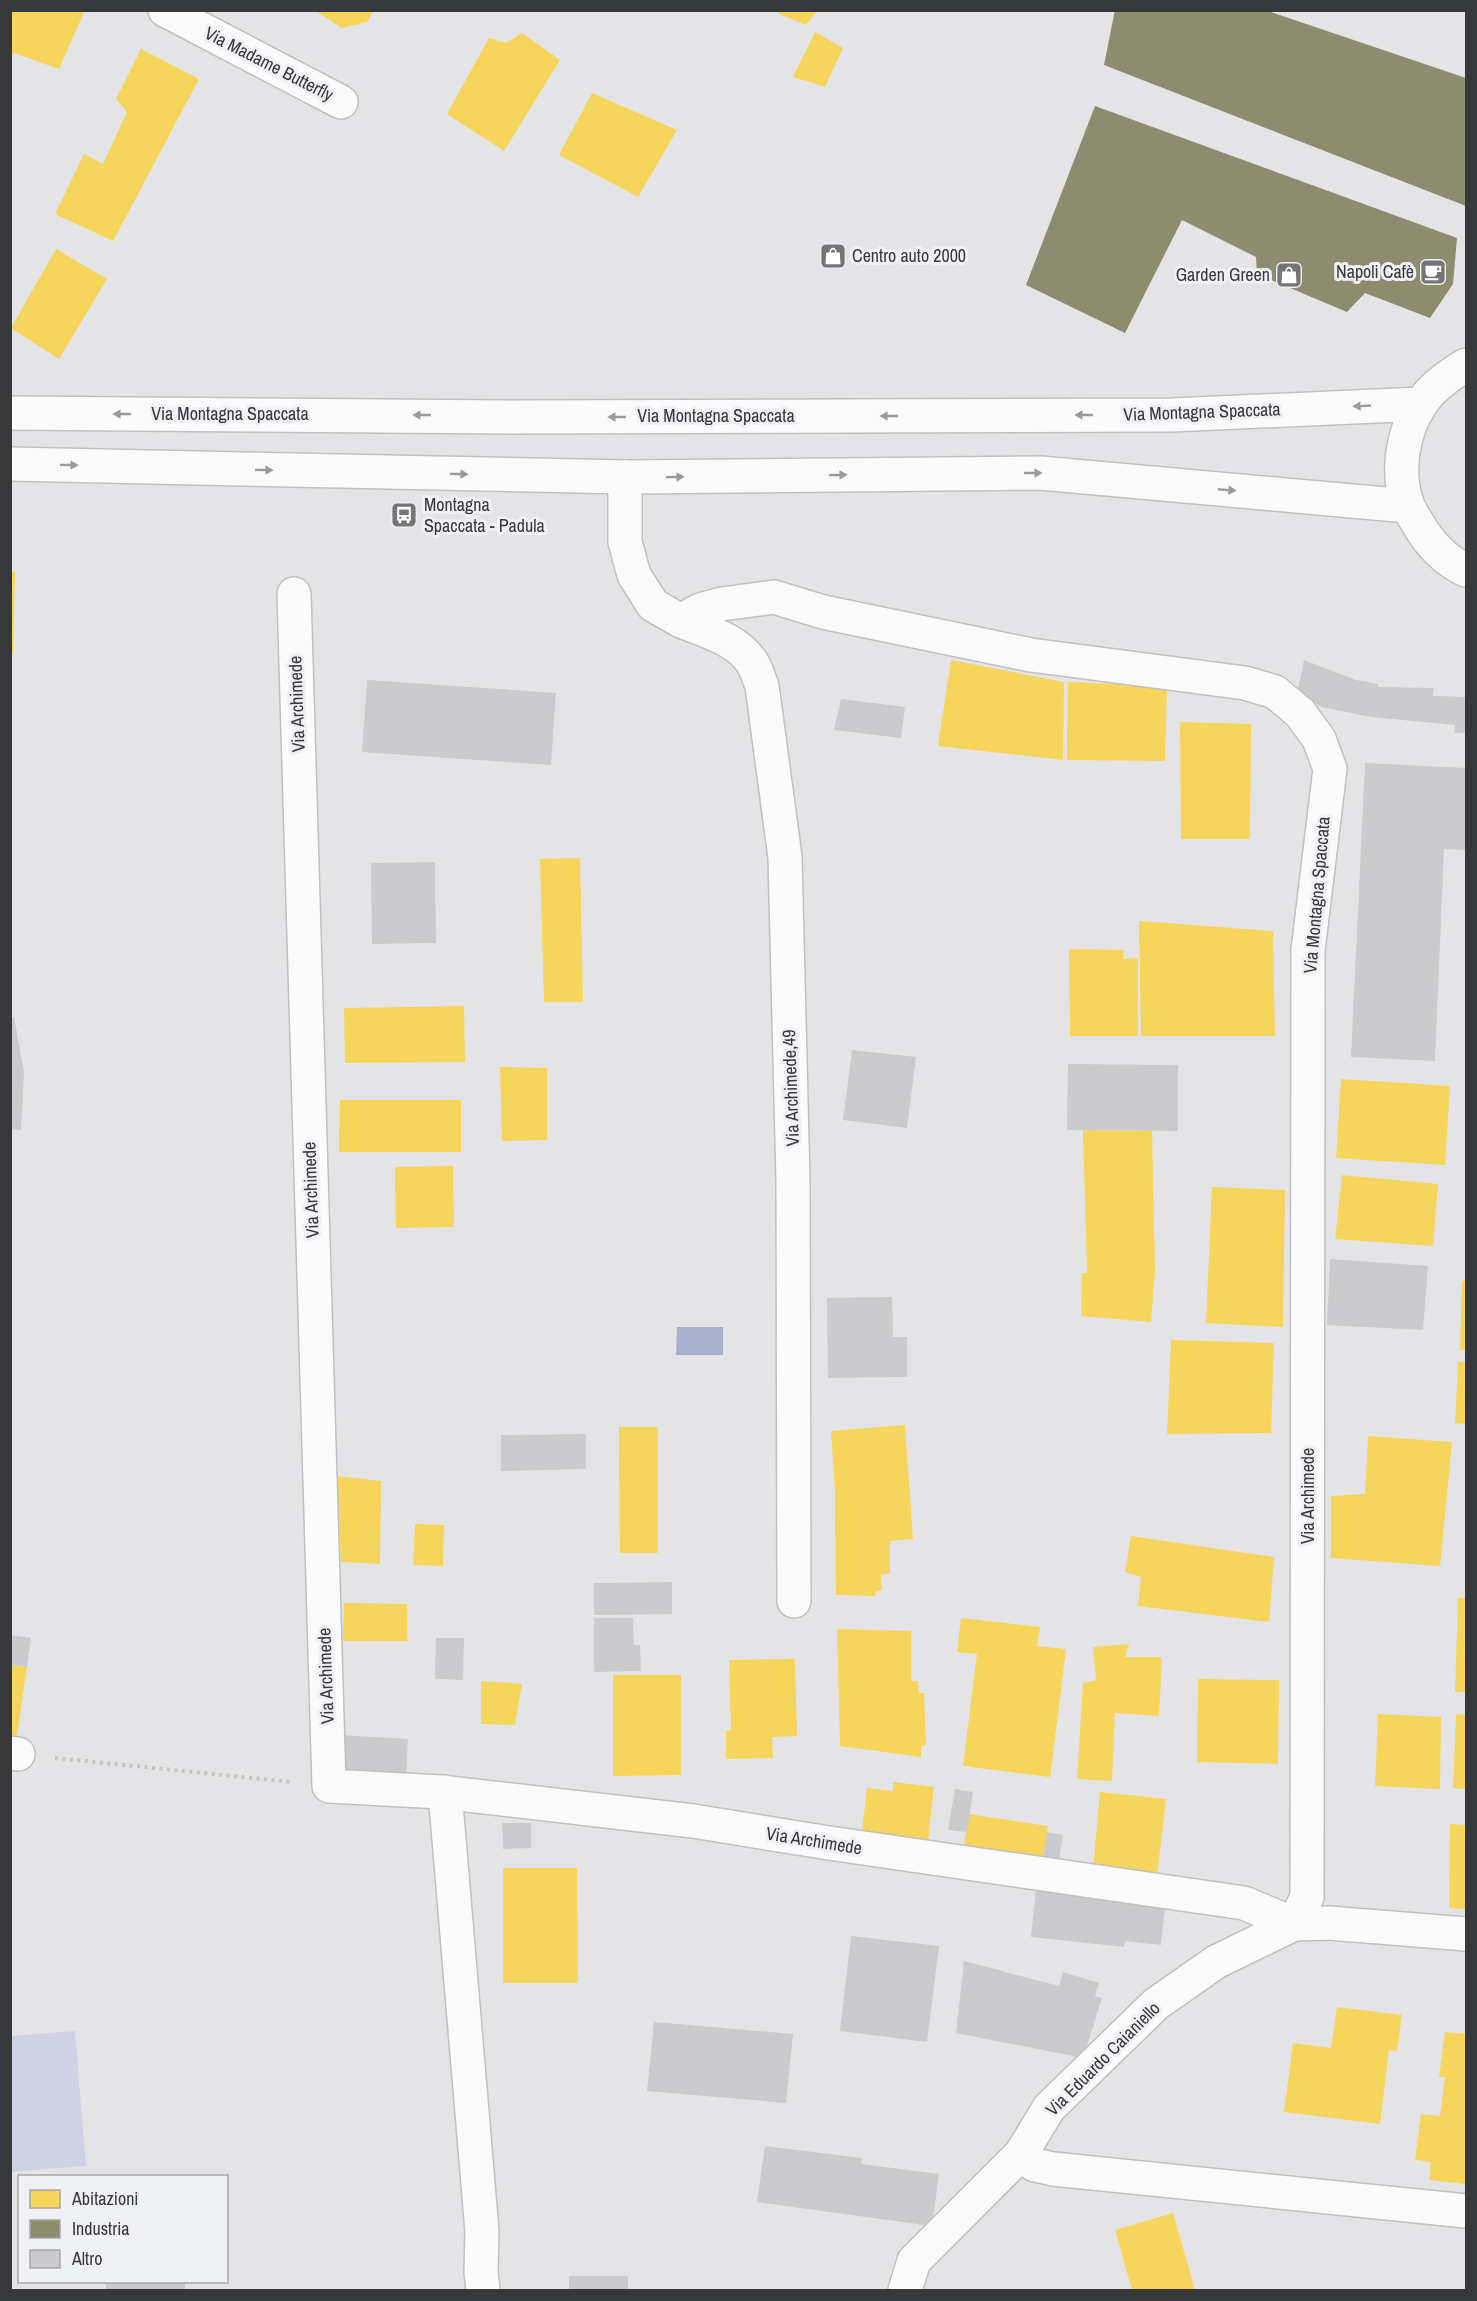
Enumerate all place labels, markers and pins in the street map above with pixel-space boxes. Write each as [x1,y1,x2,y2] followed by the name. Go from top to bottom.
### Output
[818,241,848,271] shop icon: Centro auto 2000
[852,243,966,268] place label: Centro auto 2000
[1418,257,1448,287] cafe icon: Napoli Cafè
[1336,259,1414,284] place label: Napoli Cafè
[1274,260,1304,290] shop icon: Garden Green
[1176,262,1270,287] place label: Garden Green
[424,492,545,538] place label: Montagna Spaccata - Padula
[389,500,419,530] bus stop icon: Montagna Spaccata - Padula

